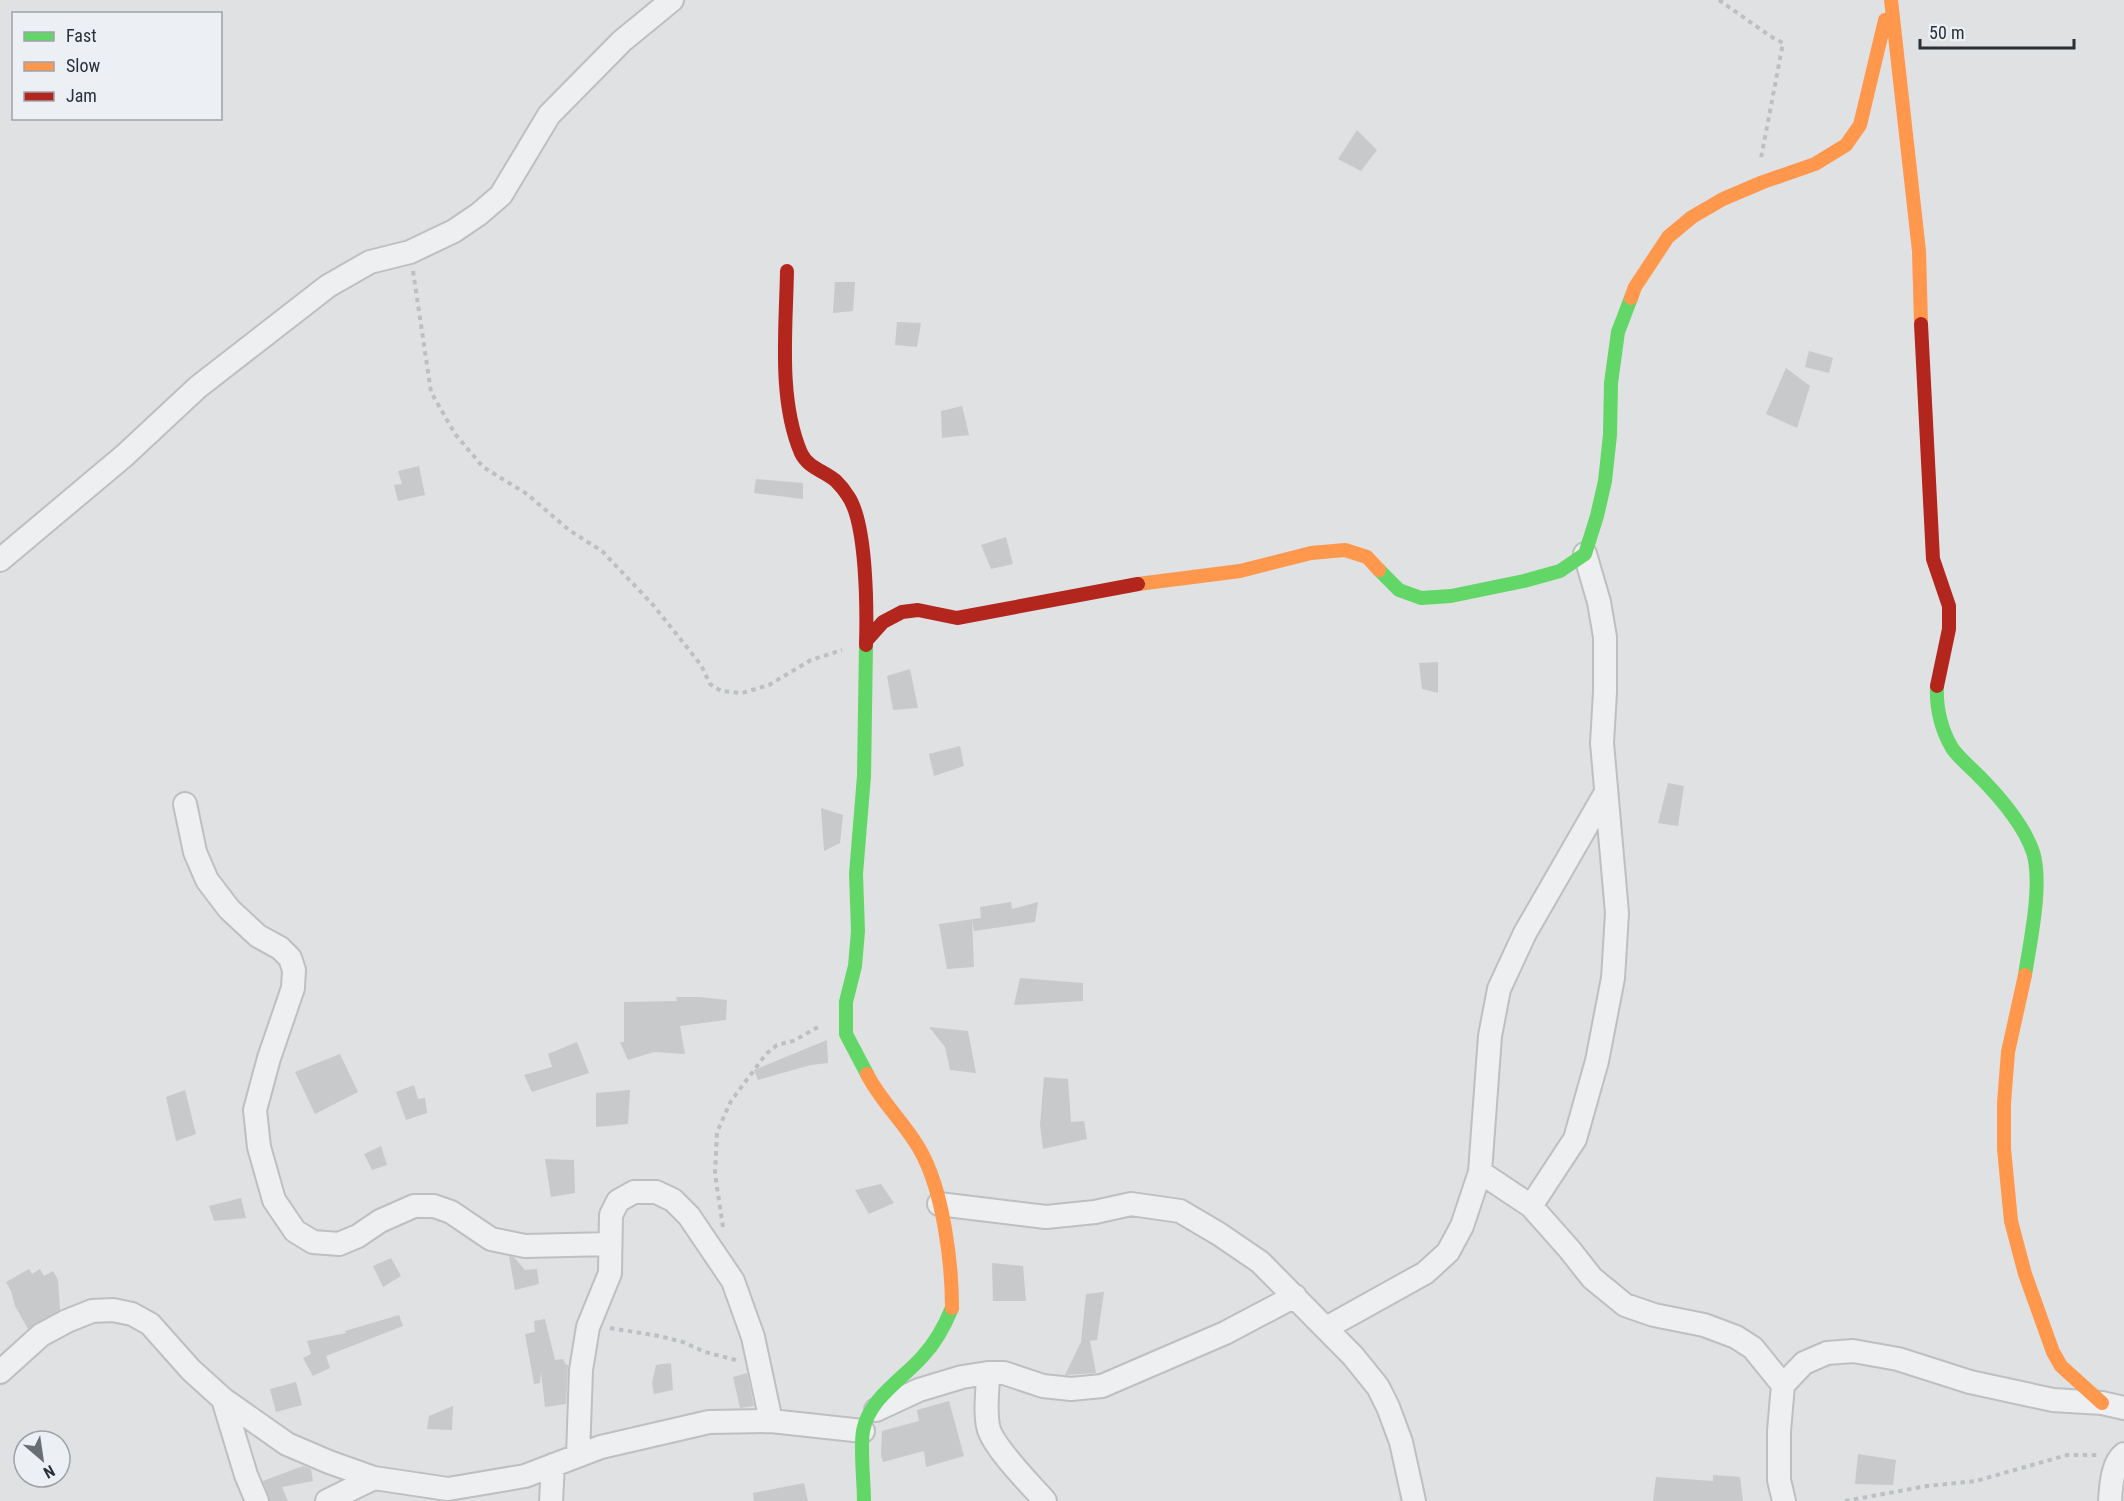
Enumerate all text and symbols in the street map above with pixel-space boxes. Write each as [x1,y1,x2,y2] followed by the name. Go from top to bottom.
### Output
[12,12,222,120] legend
[1920,12,2074,50] scale bar
[1929,22,1964,43] text: 50 m
[66,25,97,46] text: Fast
[66,55,101,76] text: Slow
[66,85,97,106] text: Jam
[12,1429,72,1489] north arrow
[40,1461,58,1482] text: N

